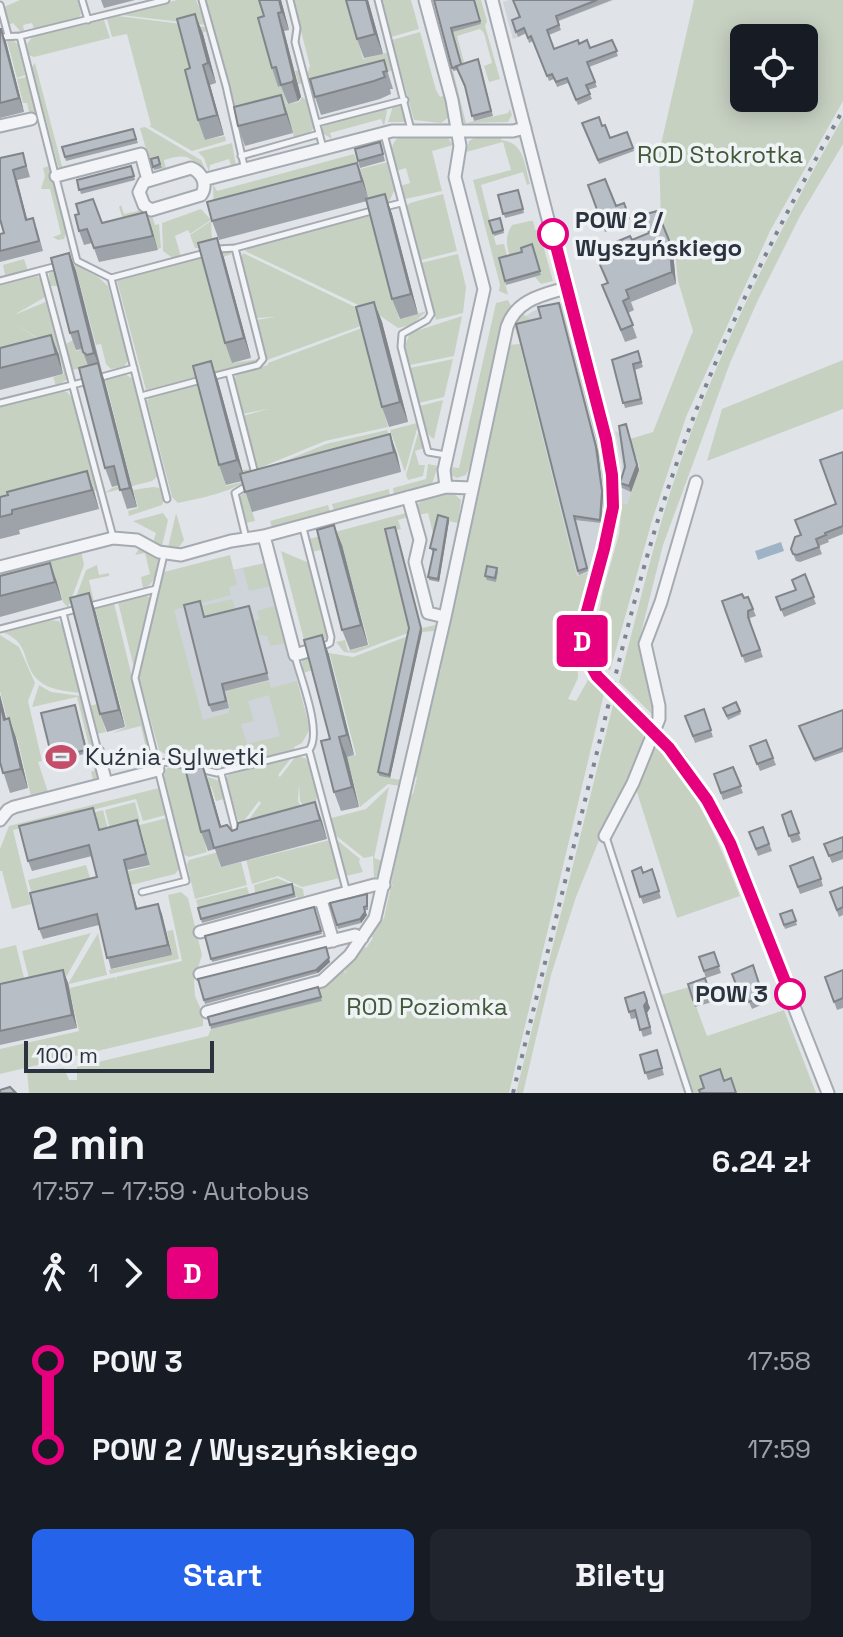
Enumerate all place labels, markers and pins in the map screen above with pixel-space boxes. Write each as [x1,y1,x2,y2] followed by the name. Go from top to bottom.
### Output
[575,204,742,263] place label: POW 2 / Wyszyńskiego
[538,219,568,249] marker: POW 2 / Wyszyńskiego
[44,740,78,774] sports icon: Kuźnia Sylwetki
[85,741,265,772] place label: Kuźnia Sylwetki
[695,978,768,1009] place label: POW 3
[775,979,805,1009] marker: POW 3

